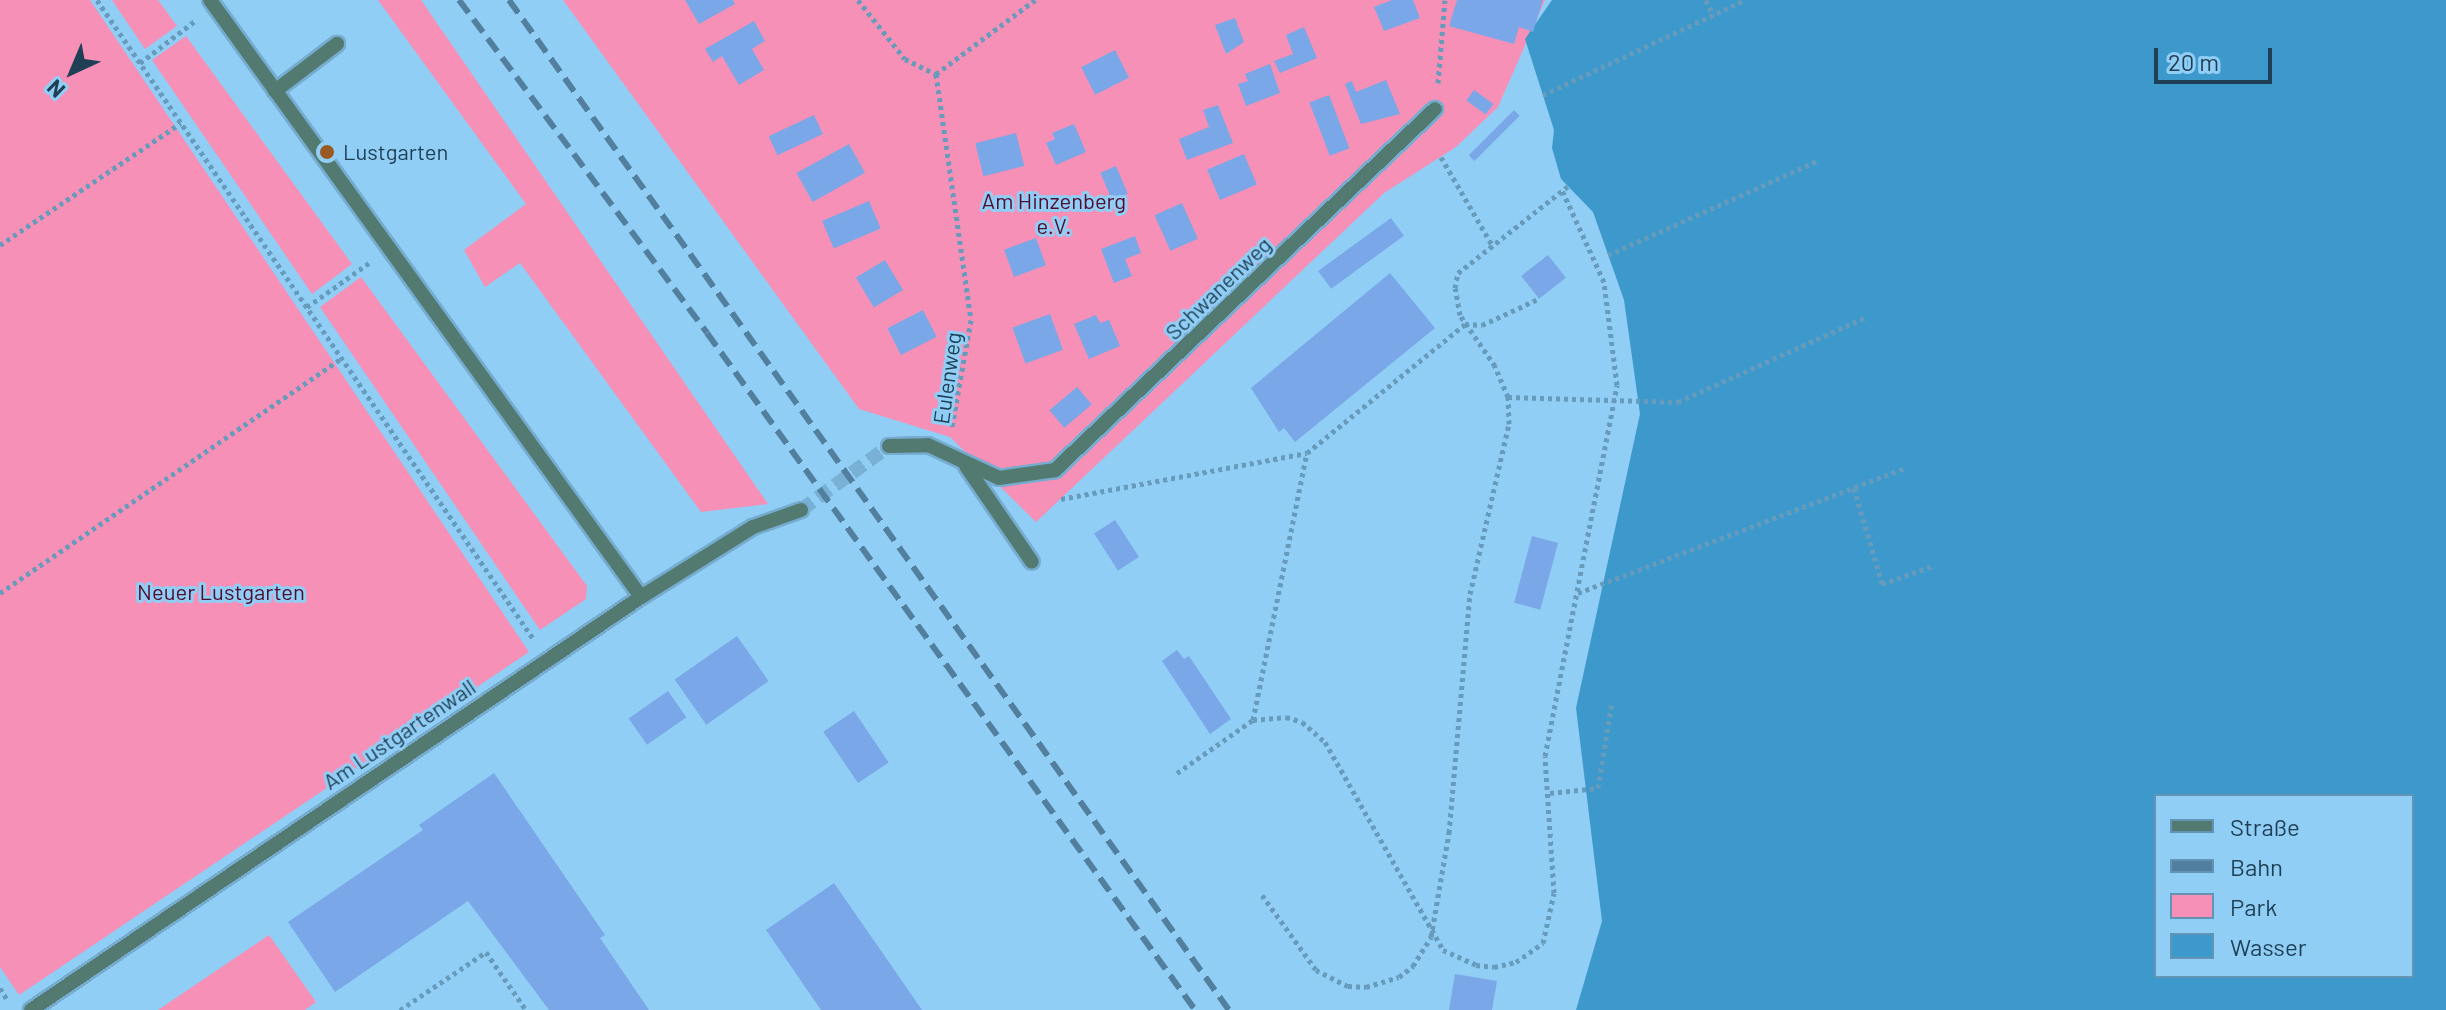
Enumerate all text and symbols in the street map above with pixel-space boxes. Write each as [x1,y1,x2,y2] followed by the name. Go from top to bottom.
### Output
[32,32,112,112] north arrow
[2158,32,2276,82] scale bar
[2168,47,2219,76] text: 20 m
[41,75,70,104] text: N
[343,139,448,165] place label: Lustgarten
[318,143,336,161] marker: Lustgarten
[982,187,1126,238] park label: Am Hinzenberg e.V.
[1160,231,1276,345] street label: Schwanenweg
[927,330,967,426] street label: Eulenweg
[137,579,305,605] park label: Neuer Lustgarten
[318,673,480,795] street label: Am Lustgartenwall
[2154,794,2414,978] legend
[2230,812,2300,841] text: Straße
[2230,852,2283,881] text: Bahn
[2230,892,2277,921] text: Park
[2230,932,2306,961] text: Wasser

